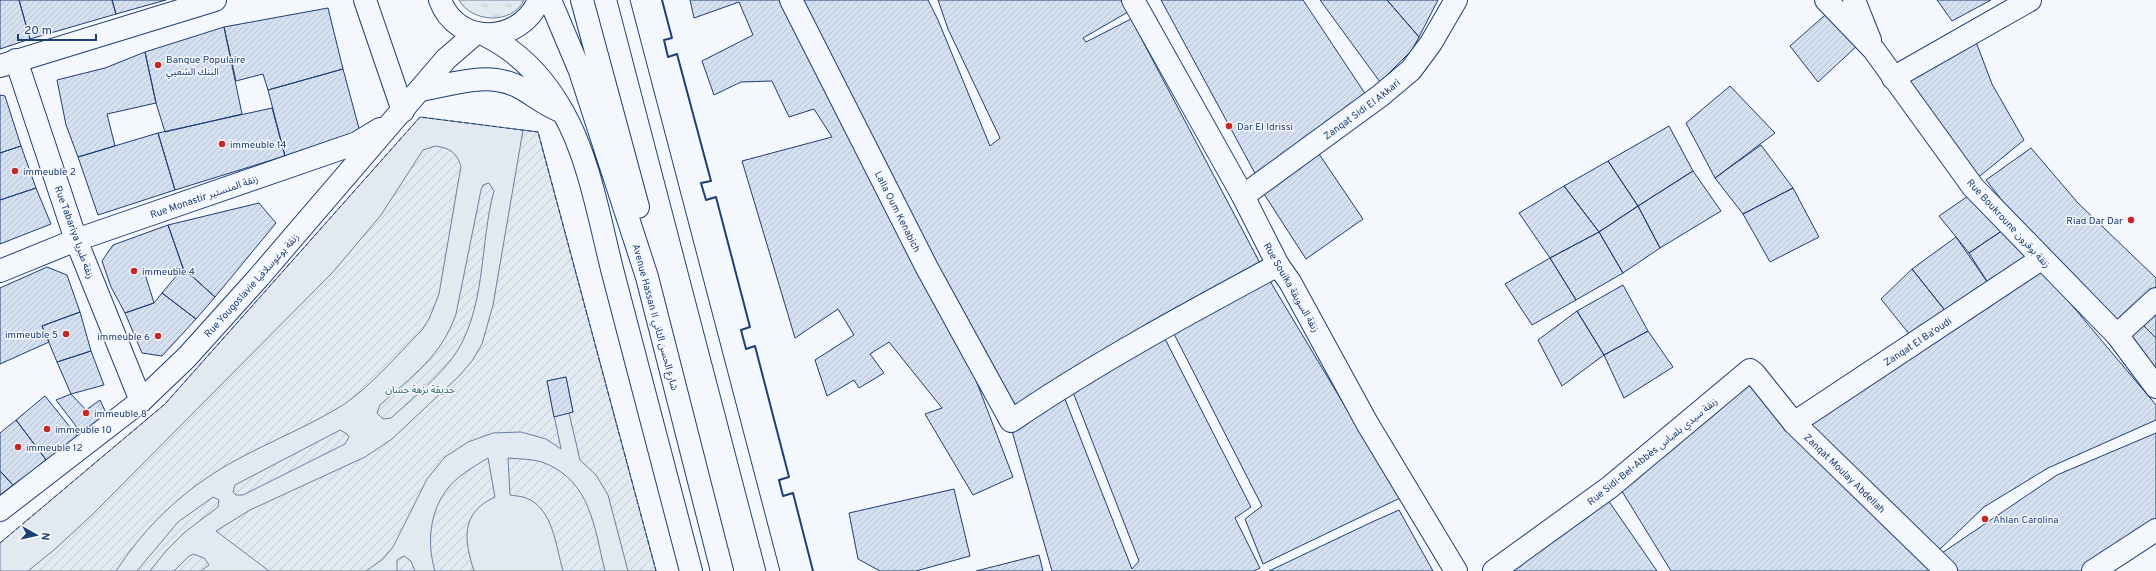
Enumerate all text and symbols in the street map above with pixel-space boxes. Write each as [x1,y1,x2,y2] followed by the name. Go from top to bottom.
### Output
[18,16,96,42] scale bar
[24,23,52,39] text: 20 m
[166,54,245,79] place label: Banque Populaire البنك الشعبي
[153,60,163,70] marker: Banque Populaire البنك الشعبي
[1321,77,1404,143] street label: Zanqat Sidi El Akkari
[1224,121,1234,131] marker: Dar El Idrissi
[1237,121,1293,134] place label: Dar El Idrissi
[217,139,227,149] marker: immeuble 14
[230,139,286,152] place label: immeuble 14
[10,166,20,176] marker: immeuble 2
[23,166,76,179] place label: immeuble 2
[871,169,923,255] street label: Lalla Oum Kenabich
[149,173,261,222] street label: Rue Monastir زنقة المنستير
[1963,177,2053,271] street label: Rue Boukroune زنقة بوقرون
[51,184,97,281] street label: Rue Tabariya زنقة طبريا
[2066,215,2123,228] place label: Riad Dar Dar
[2126,215,2136,225] marker: Riad Dar Dar
[202,231,303,341] street label: Rue Yougoslavie زنقة يوغوسلافيا
[1260,241,1322,335] street label: Rue Souika زنقة السويقة
[628,243,680,392] street label: Avenue Hassan II شارع الحسن الثاني
[129,266,139,276] marker: immeuble 4
[142,266,195,279] place label: immeuble 4
[1882,315,1955,370] street label: Zanqat El Ba'oudi
[5,329,58,342] place label: immeuble 5
[61,329,71,339] marker: immeuble 5
[97,331,150,344] place label: immeuble 6
[153,331,163,341] marker: immeuble 6
[385,384,455,397] park label: حديقة نزهة حسان
[1585,395,1721,509] street label: Rue Sidi-Bel-Abbès زنقة سيدي بلعباس
[81,408,91,418] marker: immeuble 8
[94,408,147,421] place label: immeuble 8
[42,424,52,434] marker: immeuble 10
[55,424,112,437] place label: immeuble 10
[1801,431,1888,516] street label: Zanqat Moulay Abdellah
[13,442,23,452] marker: immeuble 12
[26,442,83,455] place label: immeuble 12
[1980,514,1990,524] marker: Ahlan Carolina
[1993,514,2059,527] place label: Ahlan Carolina
[16,515,56,555] north arrow
[37,531,52,541] text: N

